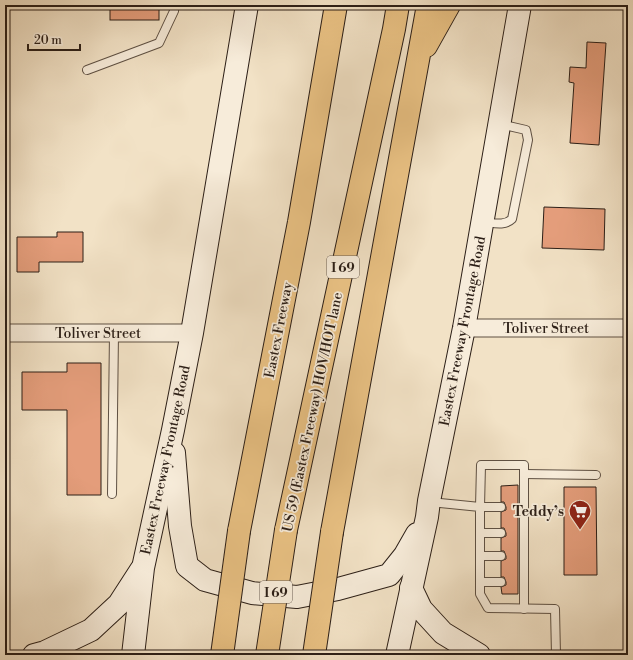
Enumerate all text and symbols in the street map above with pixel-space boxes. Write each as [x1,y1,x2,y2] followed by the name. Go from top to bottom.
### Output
[28,26,80,52] scale bar
[34,33,62,48] text: 20 m
[436,235,490,428] street label: Eastex Freeway Frontage Road
[327,256,359,278] road number: I 69
[261,280,297,380] street label: Eastex Freeway
[279,291,347,534] street label: US 59 (Eastex Freeway) HOV/HOT lane
[503,320,589,338] street label: Toliver Street
[55,325,141,343] street label: Toliver Street
[137,364,195,557] street label: Eastex Freeway Frontage Road
[567,498,593,531] supermarket icon: Teddy’s
[513,503,564,521] place label: Teddy’s
[260,581,292,603] road number: I 69

